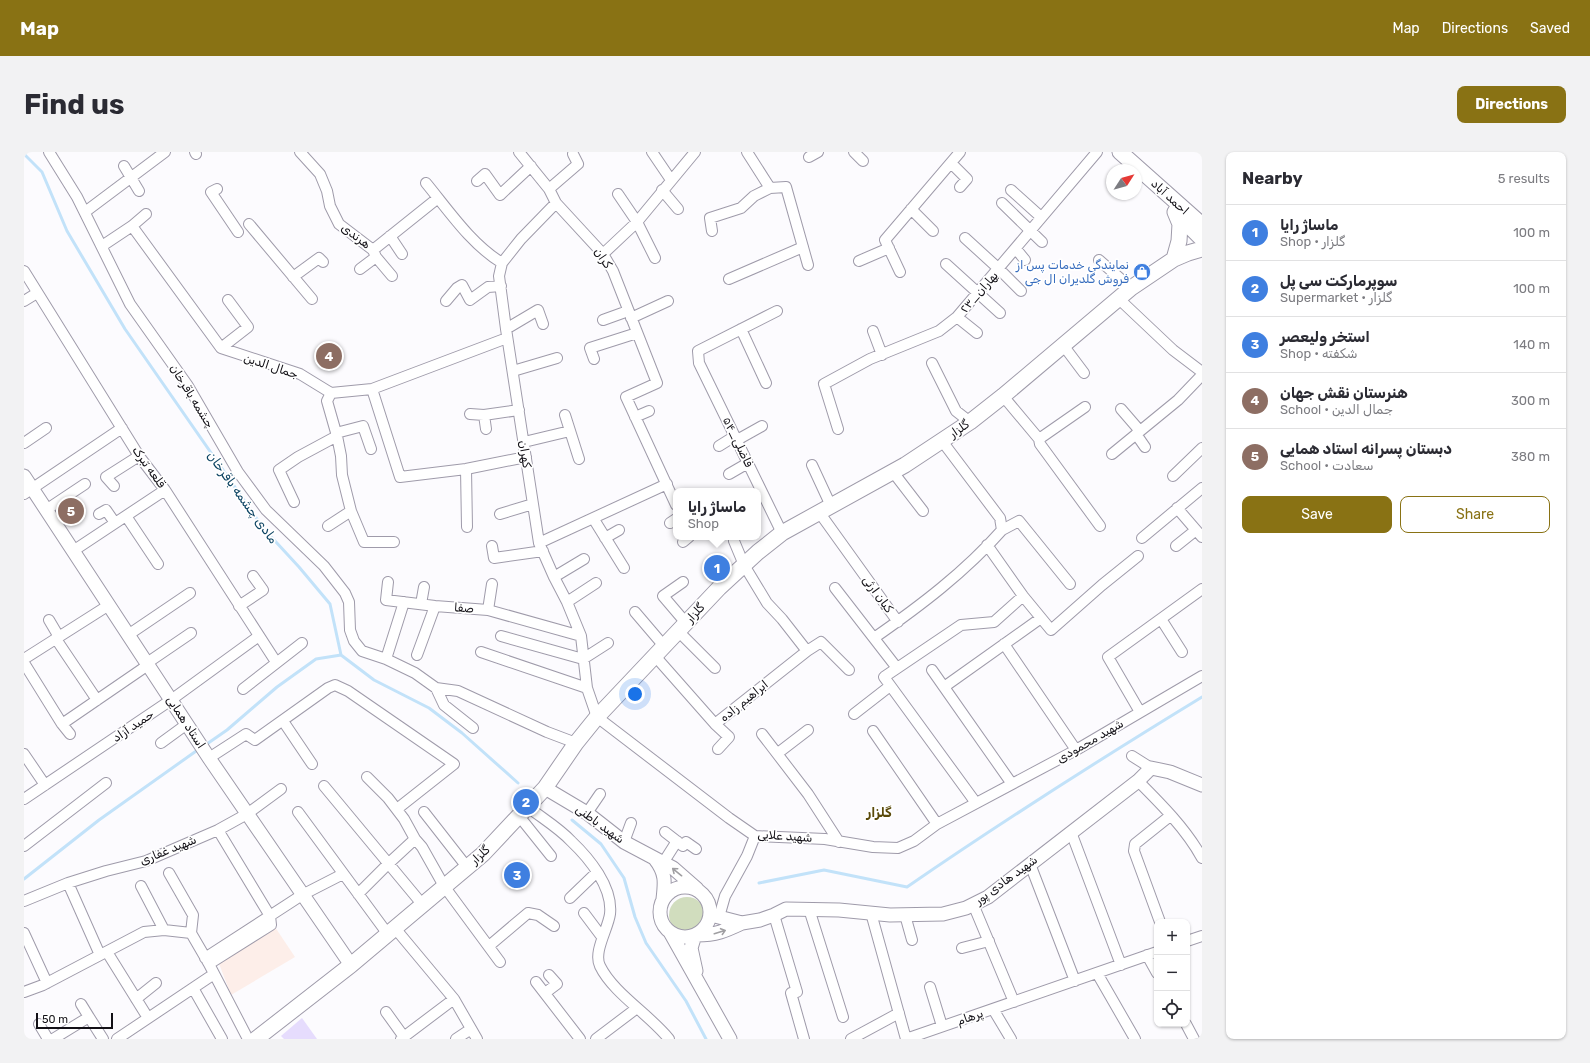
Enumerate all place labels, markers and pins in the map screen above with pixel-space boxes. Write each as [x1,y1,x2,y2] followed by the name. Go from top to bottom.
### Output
[1015,258,1129,287] place label: نمایندگی خدمات پس از فروش گلدیران ال جی
[1132,262,1152,282] shop icon: نمایندگی خدمات پس از فروش گلدیران ال جی
[316,341,342,371] pin: 4
[58,496,84,526] pin: 5
[704,553,730,583] pin: 1
[513,787,539,817] pin: 2
[504,860,530,890] pin: 3

